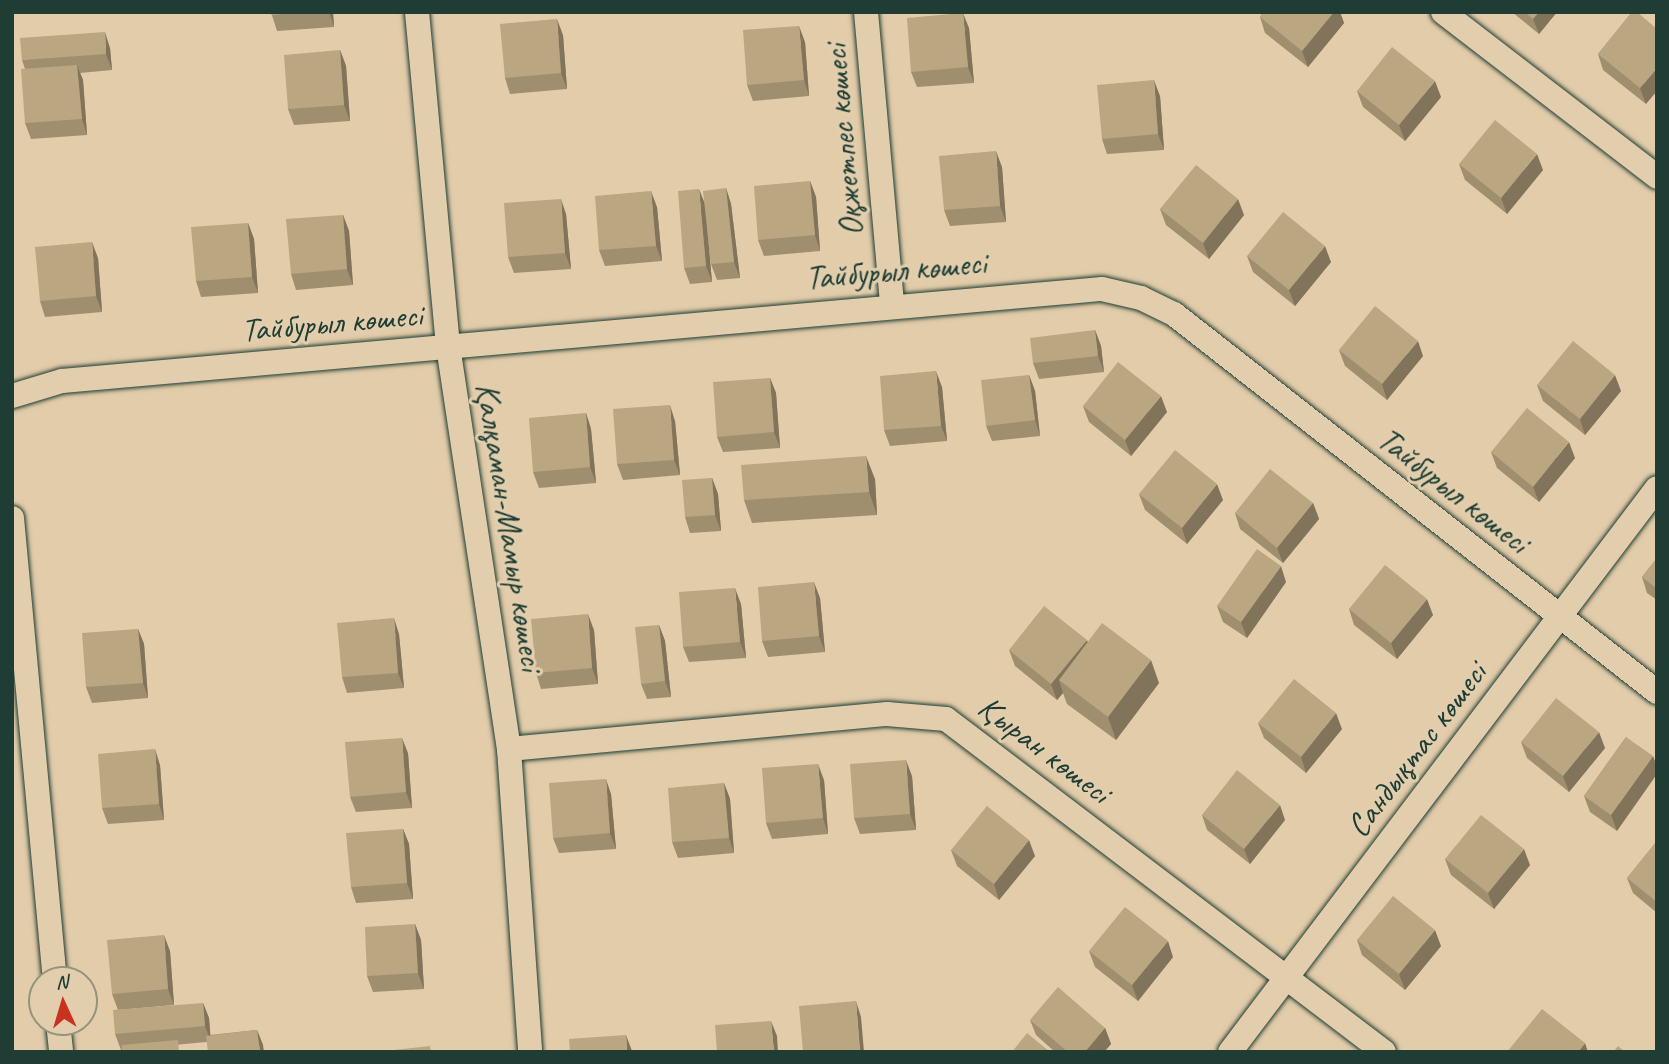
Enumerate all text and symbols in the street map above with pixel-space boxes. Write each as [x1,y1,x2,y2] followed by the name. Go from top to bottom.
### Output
[816,42,872,238] street label: Оқжетпес көшесі
[804,243,988,299] street label: Тайбурыл көшесі
[240,295,424,351] street label: Тайбурыл көшесі
[467,380,551,674] street label: Қалқаман-Мамыр көшесі
[1369,420,1537,562] street label: Тайбурыл көшесі
[1338,655,1496,845] street label: Сандықтас көшесі
[970,687,1118,813] street label: Қыран көшесі
[28,966,98,1036] north arrow
[55,970,68,994] text: N

